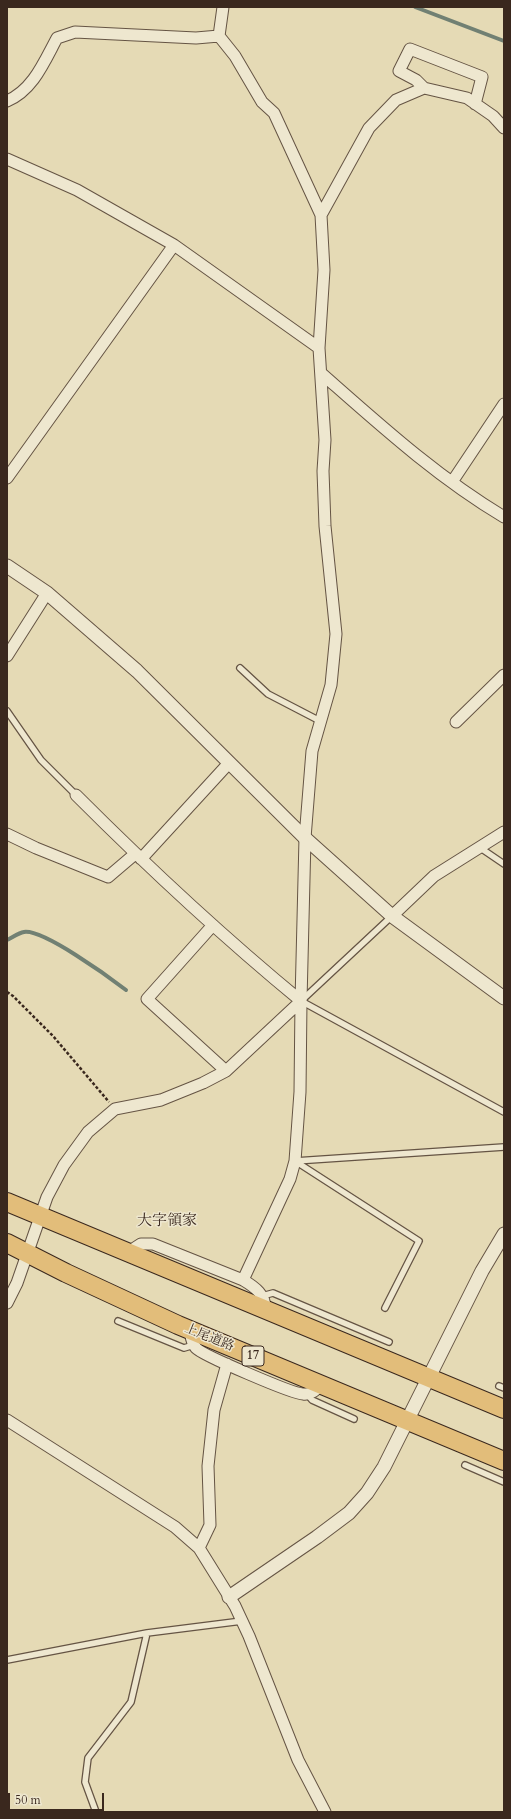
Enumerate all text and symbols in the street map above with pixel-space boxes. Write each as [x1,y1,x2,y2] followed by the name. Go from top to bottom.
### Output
[137,1213,197,1231] district label: 大字領家
[182,1321,236,1355] street label: 上尾道路
[242,1346,264,1366] road number: 17
[10,1785,106,1811] scale bar
[15,1792,41,1808] text: 50 m

